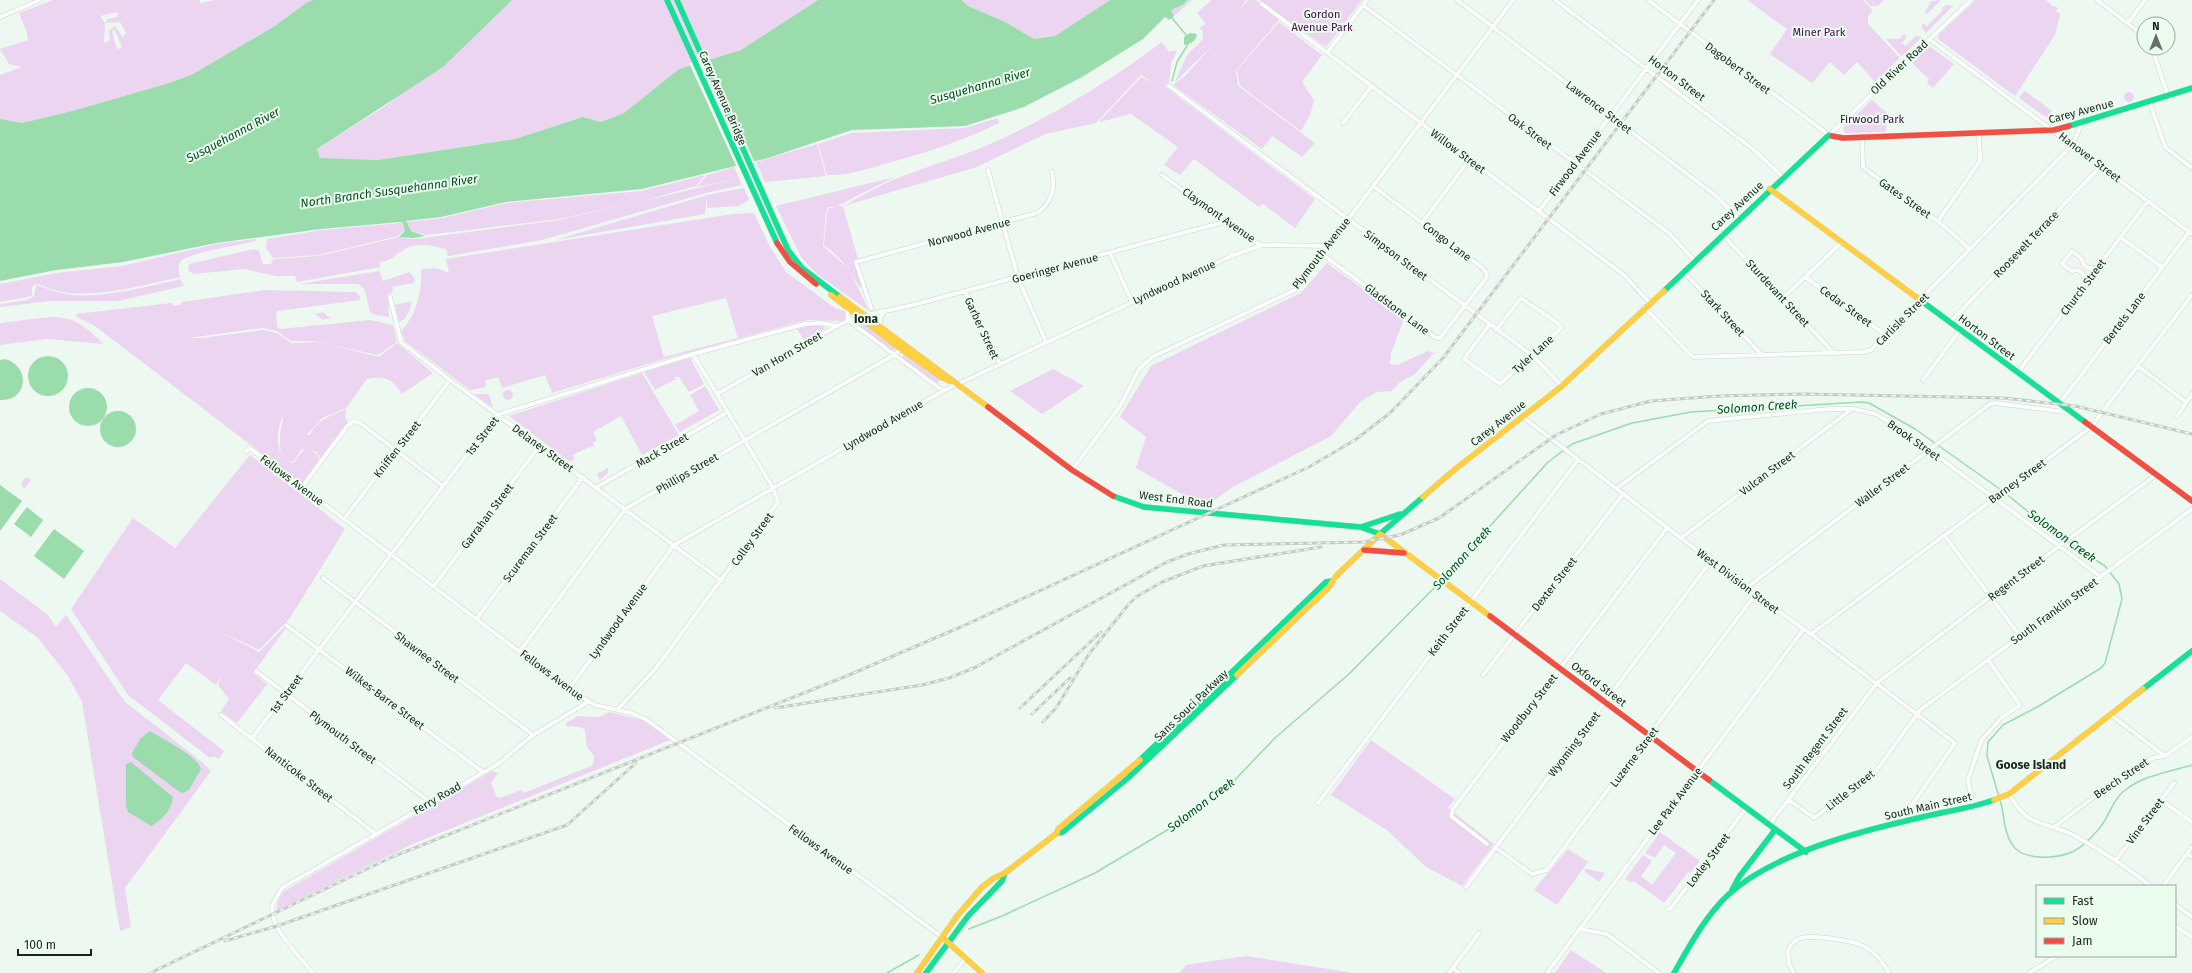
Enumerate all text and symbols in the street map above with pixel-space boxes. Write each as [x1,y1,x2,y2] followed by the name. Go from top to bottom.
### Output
[1291,8,1353,34] park label: Gordon Avenue Park
[2136,16,2176,56] north arrow
[2152,20,2160,33] text: N
[1793,26,1846,39] park label: Miner Park
[1868,37,1931,97] street label: Old River Road
[1703,40,1773,97] street label: Dagobert Street
[696,49,749,147] street label: Carey Avenue Bridge
[1646,53,1708,104] street label: Horton Street
[927,65,1032,107] water label: Susquehanna River
[1563,78,1634,136] street label: Lawrence Street
[2047,97,2115,126] street label: Carey Avenue
[183,104,282,166] water label: Susquehanna River
[1505,111,1554,152] street label: Oak Street
[1840,113,1904,126] park label: Firwood Park
[1428,126,1488,176] street label: Willow Street
[1546,128,1604,199] street label: Firwood Avenue
[2056,130,2123,185] street label: Hanover Street
[300,172,479,210] water label: North Branch Susquehanna River
[1876,176,1933,221] street label: Gates Street
[1708,179,1766,234] street label: Carey Avenue
[1180,185,1258,245] street label: Claymont Avenue
[1991,208,2062,281] street label: Roosevelt Terrace
[926,215,1012,250] street label: Norwood Avenue
[1290,215,1353,292] street label: Plymouth Avenue
[1420,219,1474,264] street label: Congo Lane
[1362,227,1430,283] street label: Simpson Street
[1011,251,1099,286] street label: Goeringer Avenue
[1743,257,1812,330] street label: Sturdevant Street
[2058,257,2109,318] street label: Church Street
[1131,258,1218,307] street label: Lyndwood Avenue
[1362,281,1431,338] street label: Gladstone Lane
[1817,283,1874,330] street label: Cedar Street
[1698,288,1747,339] street label: Stark Street
[1873,290,1932,349] street label: Carlisle Street
[2101,290,2148,347] street label: Bertels Lane
[962,295,1002,361] street label: Garber Street
[854,312,878,326] district label: Iona
[1956,312,2018,363] street label: Horton Street
[750,329,824,380] street label: Van Horn Street
[1510,333,1557,376] street label: Tyler Lane
[841,397,925,454] street label: Lyndwood Avenue
[1715,397,1798,417] water label: Solomon Creek
[1468,398,1529,449] street label: Carey Avenue
[463,414,502,459] street label: 1st Street
[1885,417,1943,463] street label: Brook Street
[371,418,424,480] street label: Kniffen Street
[509,422,576,475] street label: Delaney Street
[634,430,691,471] street label: Mack Street
[1737,448,1798,498] street label: Vulcan Street
[654,450,721,496] street label: Phillips Street
[257,452,326,509] street label: Fellows Avenue
[1986,456,2048,507] street label: Barney Street
[1853,461,1912,510] street label: Waller Street
[459,481,516,552] street label: Garrahan Street
[1138,489,1213,510] street label: West End Road
[2025,506,2099,566] water label: Solomon Creek
[729,510,776,569] street label: Colley Street
[501,512,560,585] street label: Scureman Street
[1429,523,1494,593] water label: Solomon Creek
[1694,546,1781,617] street label: West Division Street
[1986,553,2047,604] street label: Regent Street
[1529,555,1580,614] street label: Dexter Street
[2008,575,2100,647] street label: South Franklin Street
[587,581,650,661] street label: Lyndwood Avenue
[1426,604,1471,659] street label: Keith Street
[392,629,462,686] street label: Shawnee Street
[517,647,586,704] street label: Fellows Avenue
[1568,659,1629,709] street label: Oxford Street
[342,664,427,732] street label: Wilkes-Barre Street
[1152,667,1231,744] street label: Sans Souci Parkway
[1498,671,1560,745] street label: Woodbury Street
[267,672,306,717] street label: 1st Street
[1780,705,1851,792] street label: South Regent Street
[307,708,379,767] street label: Plymouth Street
[1546,709,1603,779] street label: Wyoming Street
[1608,725,1661,790] street label: Luzerne Street
[262,744,335,805] street label: Nanticoke Street
[2091,755,2151,801] street label: Beech Street
[1996,758,2066,772] district label: Goose Island
[1646,765,1705,838] street label: Lee Park Avenue
[1823,767,1877,813] street label: Little Street
[1164,775,1238,835] water label: Solomon Creek
[411,780,464,817] street label: Ferry Road
[1883,790,1973,823] street label: South Main Street
[2124,796,2167,847] street label: Vine Street
[786,822,855,877] street label: Fellows Avenue
[1684,831,1733,890] street label: Loxley Street
[2036,885,2176,957] legend
[2072,894,2094,908] text: Fast
[2072,914,2098,928] text: Slow
[18,931,91,957] scale bar
[2072,934,2092,948] text: Jam
[24,938,56,952] text: 100 m

